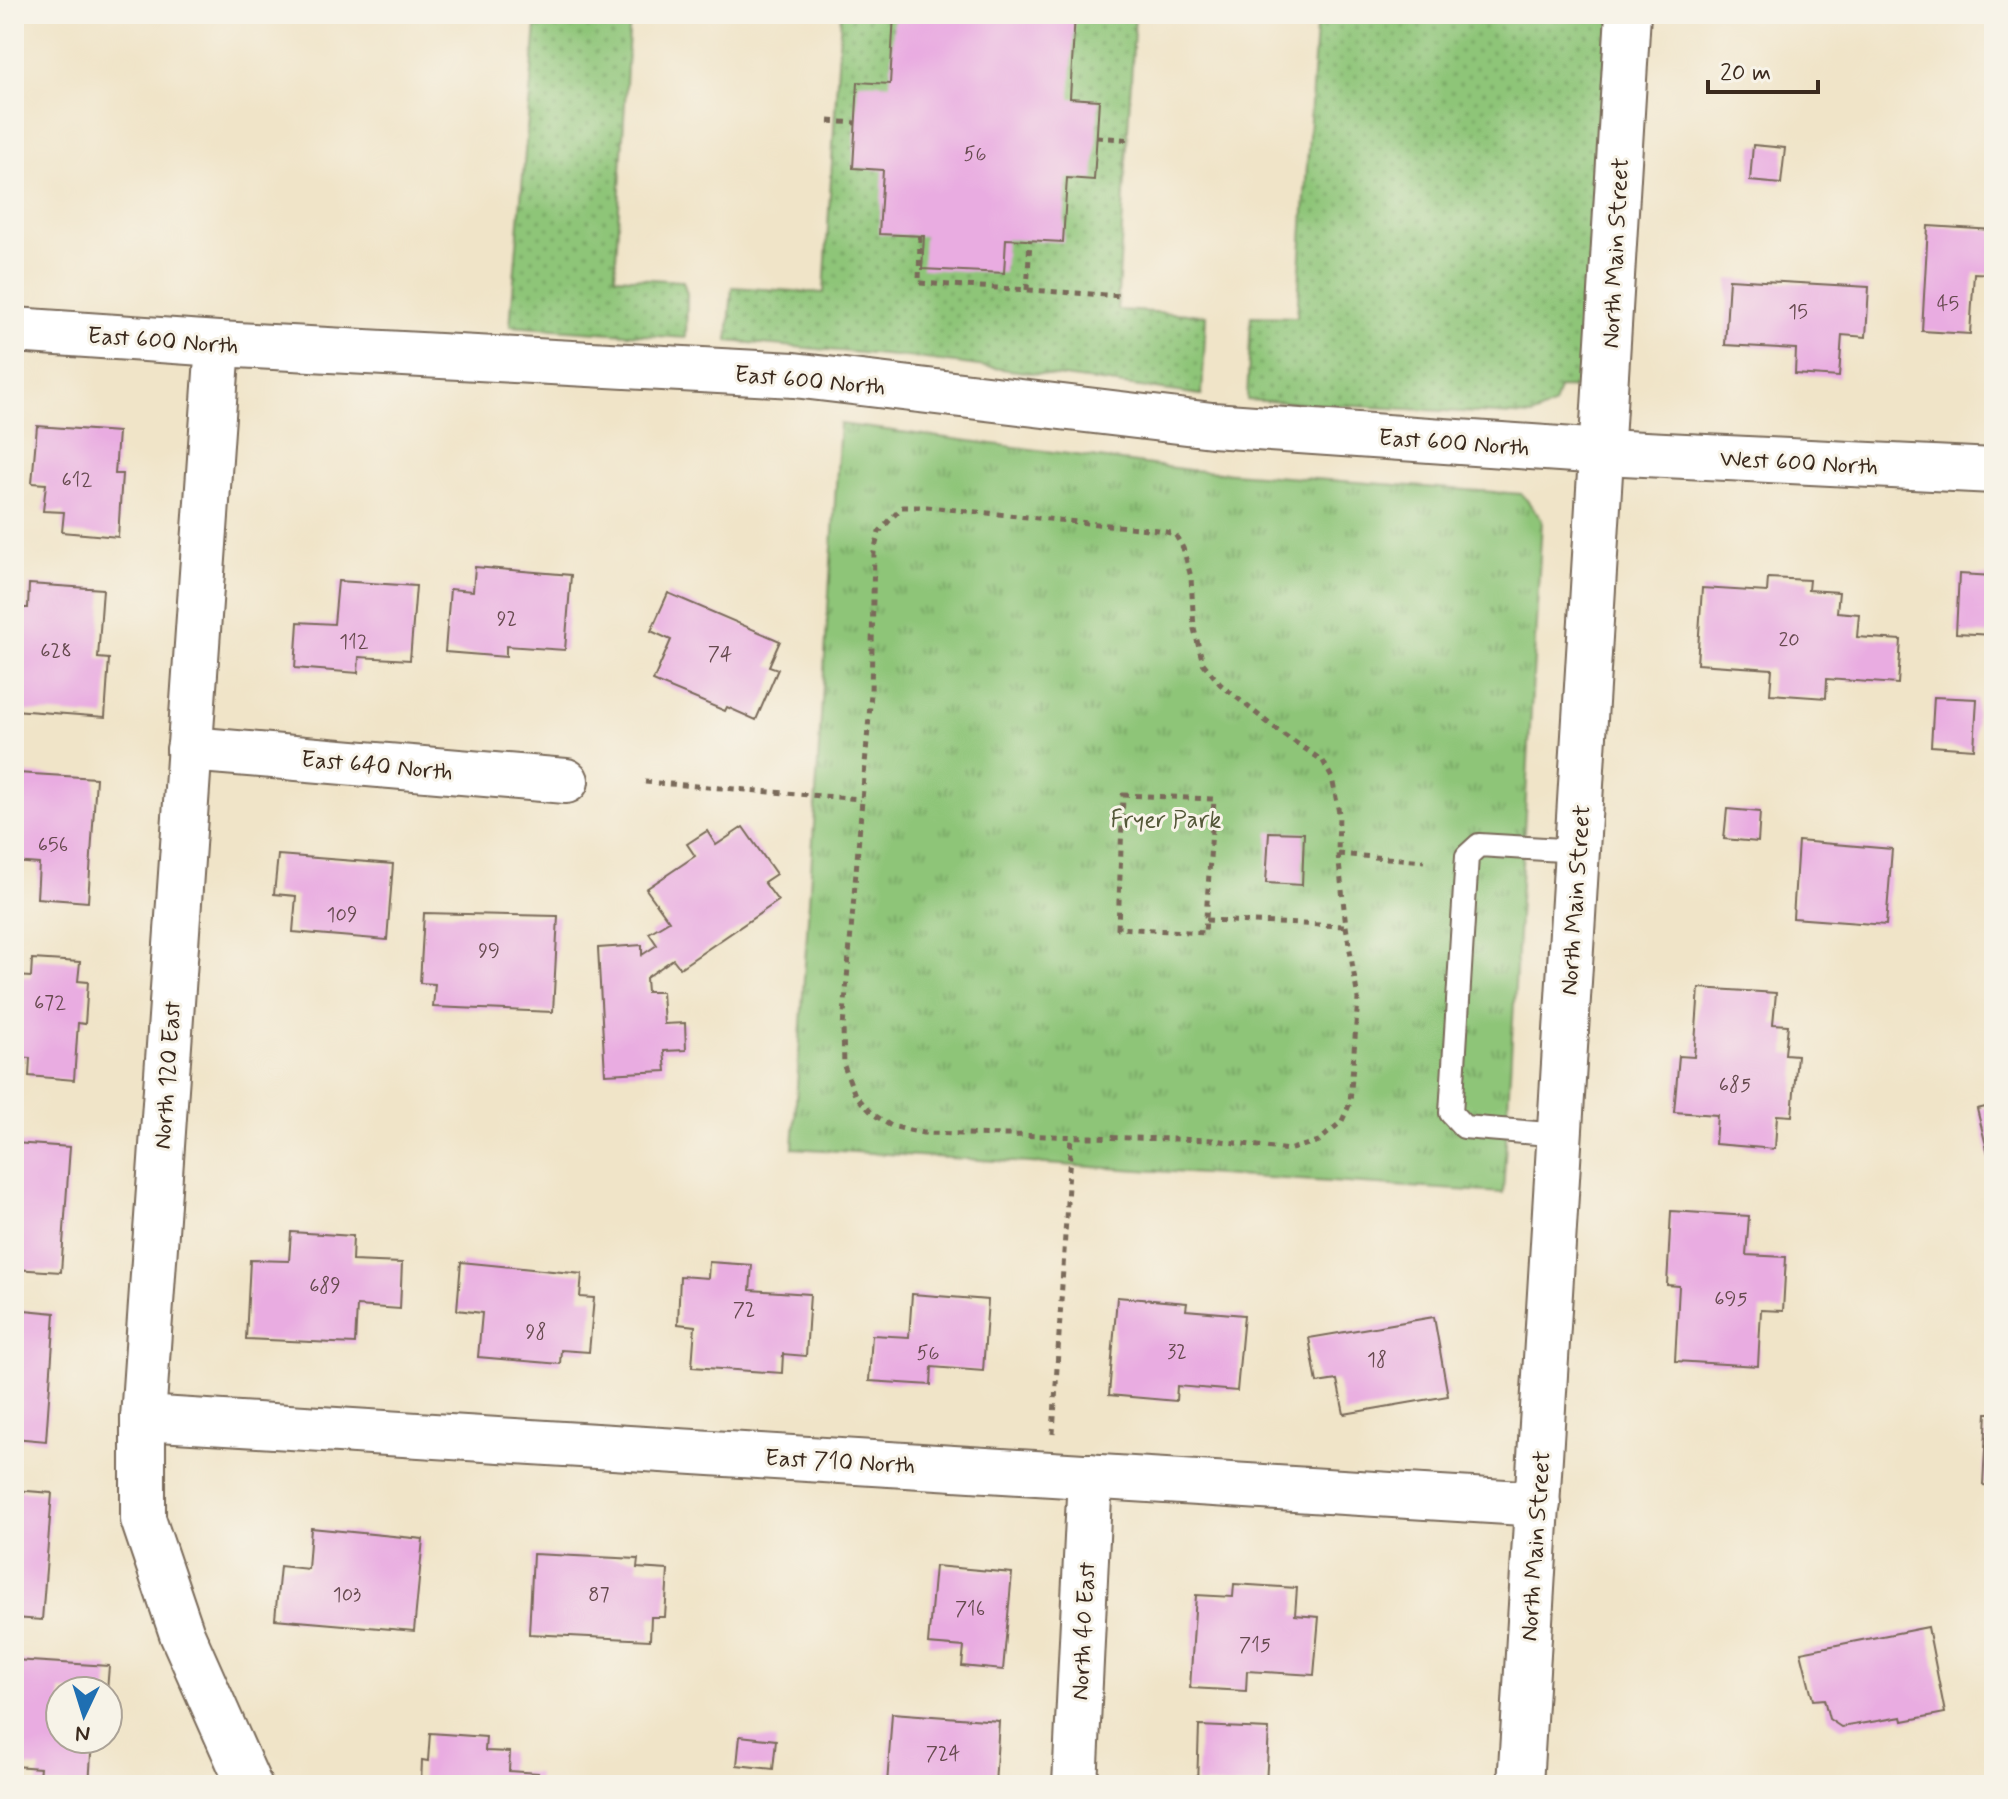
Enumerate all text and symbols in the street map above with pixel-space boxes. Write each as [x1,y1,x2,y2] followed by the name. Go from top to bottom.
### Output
[1708,44,1818,94] scale bar
[1720,58,1771,89] text: 20 m
[963,141,987,168] house number: 56
[1596,157,1637,349] street label: North Main Street
[1937,291,1959,318] house number: 45
[1788,299,1808,326] house number: 15
[86,321,240,362] street label: East 600 North
[733,359,887,404] street label: East 600 North
[1377,423,1531,464] street label: East 600 North
[1719,444,1879,483] street label: West 600 North
[62,467,92,494] house number: 612
[497,606,517,633] house number: 92
[1778,627,1800,654] house number: 20
[339,629,369,656] house number: 112
[40,638,72,665] house number: 628
[708,641,732,668] house number: 74
[300,744,454,789] street label: East 640 North
[1554,804,1599,996] street label: North Main Street
[1111,805,1221,836] park label: Fryer Park
[38,832,68,859] house number: 656
[327,902,357,929] house number: 109
[478,938,500,965] house number: 99
[34,990,66,1017] house number: 672
[148,999,189,1150] street label: North 120 East
[1719,1072,1751,1099] house number: 685
[309,1273,341,1300] house number: 689
[1714,1286,1748,1313] house number: 695
[733,1297,755,1324] house number: 72
[526,1319,546,1346] house number: 98
[1167,1339,1187,1366] house number: 32
[916,1340,940,1367] house number: 56
[1367,1347,1387,1374] house number: 18
[764,1443,916,1482] street label: East 710 North
[1514,1450,1559,1642] street label: North Main Street
[1065,1561,1104,1701] street label: North 40 East
[333,1582,361,1609] house number: 103
[588,1582,610,1609] house number: 87
[955,1596,985,1623] house number: 716
[1239,1632,1271,1659] house number: 715
[44,1675,124,1755] north arrow
[74,1718,91,1747] text: N
[926,1741,960,1768] house number: 724

